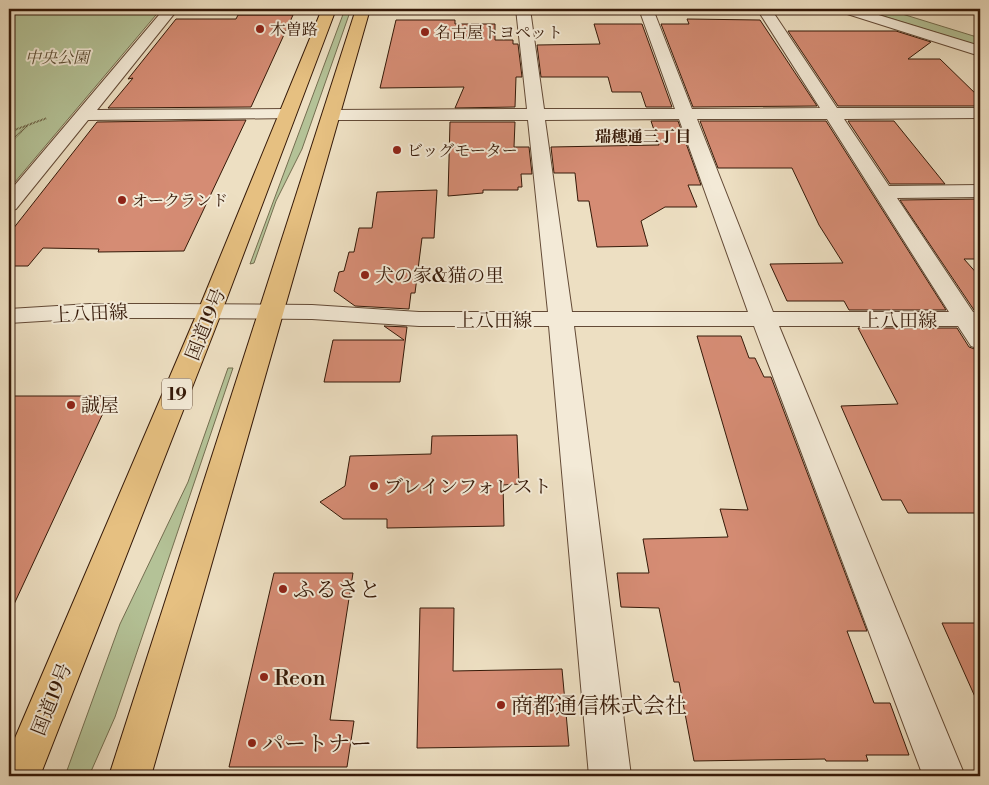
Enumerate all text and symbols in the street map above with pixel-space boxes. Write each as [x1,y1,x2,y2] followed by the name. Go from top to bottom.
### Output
[270,20,318,40] place label: 木曽路
[254,23,266,35] marker: 木曽路
[435,23,563,43] place label: 名古屋トヨペット
[419,26,431,38] marker: 名古屋トヨペット
[25,48,92,68] park label: 中央公園
[595,127,691,147] district label: 瑞穂通三丁目
[407,141,518,161] place label: ビッグモーター
[391,144,403,156] marker: ビッグモーター
[132,191,228,211] place label: オークランド
[116,194,128,206] marker: オークランド
[375,264,504,288] place label: 犬の家&猫の里
[359,269,371,281] marker: 犬の家&猫の里
[181,285,231,364] street label: 国道19号
[51,300,129,328] street label: 上八田線
[456,309,532,333] street label: 上八田線
[861,309,937,333] street label: 上八田線
[162,378,192,409] road number: 19
[81,394,119,418] place label: 誠屋
[65,399,77,411] marker: 誠屋
[384,475,552,499] place label: ブレインフォレスト
[368,480,380,492] marker: ブレインフォレスト
[293,577,381,604] place label: ふるさと
[277,583,289,595] marker: ふるさと
[27,660,77,739] street label: 国道19号
[274,665,326,692] place label: Reon
[258,671,270,683] marker: Reon
[511,693,687,720] place label: 商都通信株式会社
[495,699,507,711] marker: 商都通信株式会社
[262,731,372,758] place label: パートナー
[246,737,258,749] marker: パートナー

